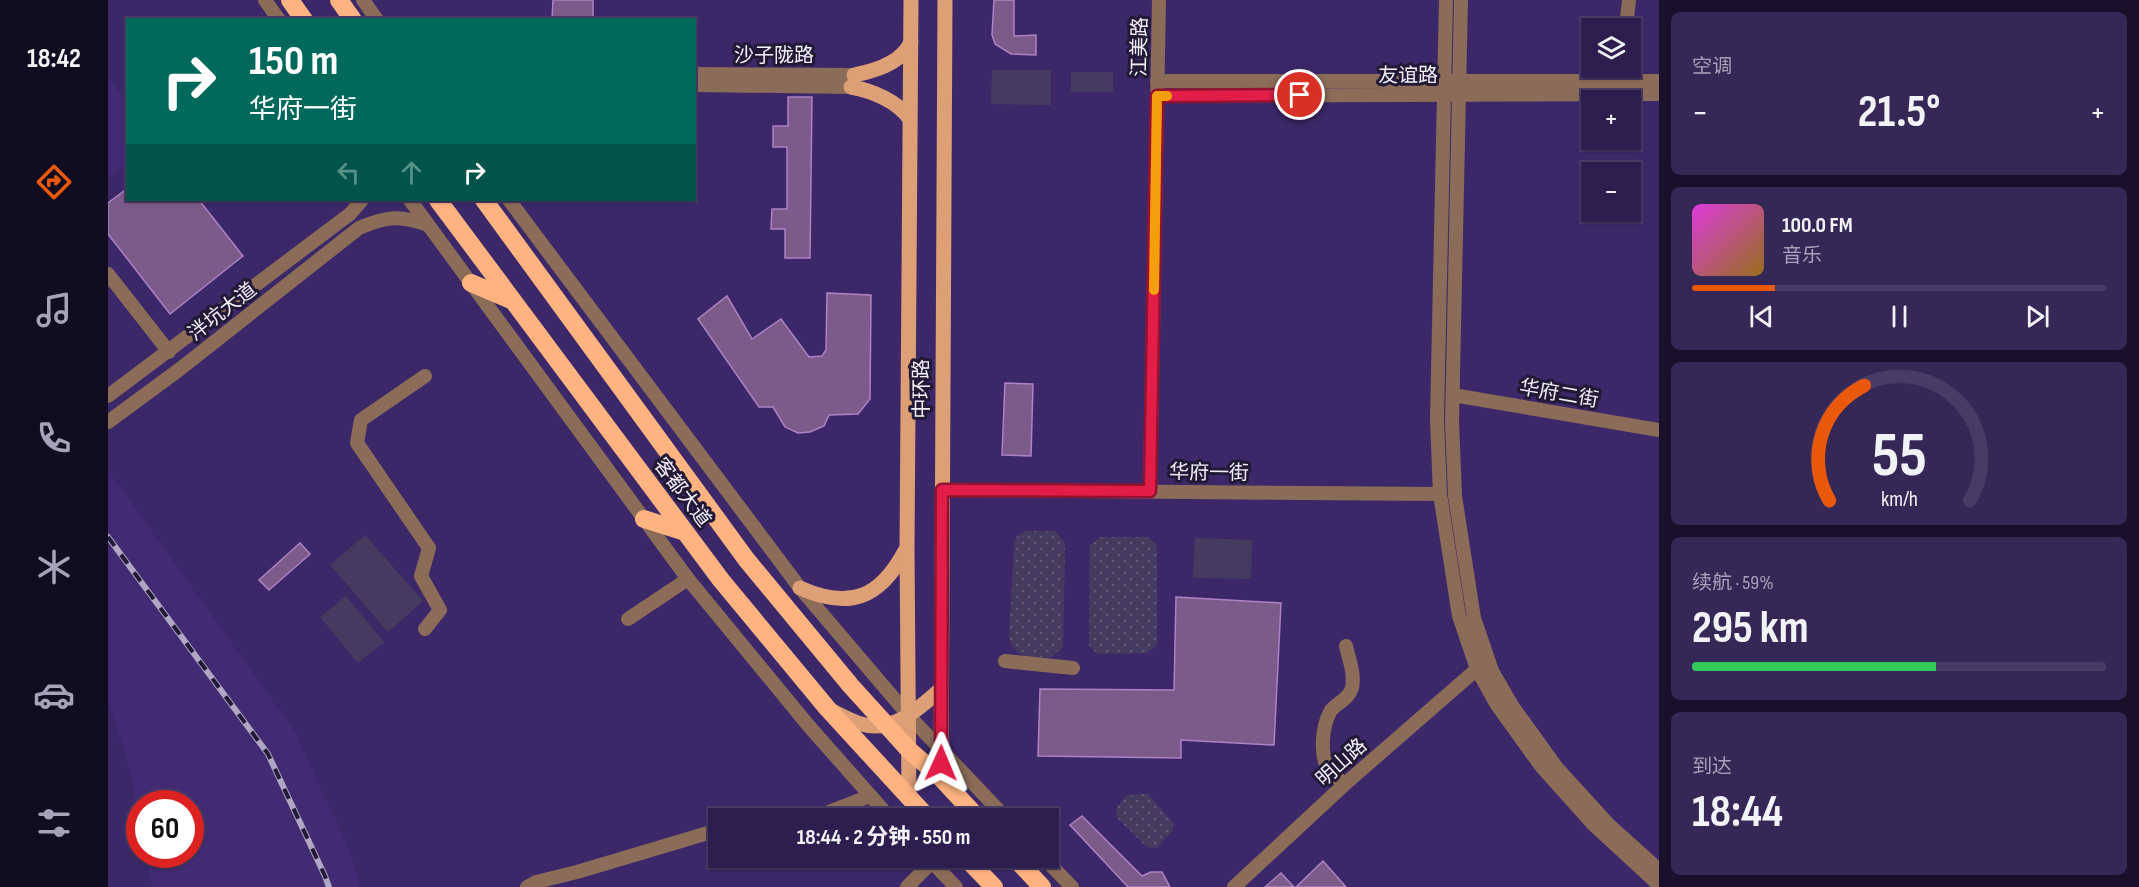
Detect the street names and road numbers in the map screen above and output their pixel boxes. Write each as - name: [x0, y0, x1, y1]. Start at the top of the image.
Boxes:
- street label: 江美路: [1127, 17, 1153, 77]
- street label: 沙子陇路: [734, 44, 814, 68]
- street label: 友谊路: [1378, 64, 1438, 88]
- street label: 泮坑大道: [184, 278, 262, 346]
- street label: 中环路: [910, 359, 934, 419]
- street label: 华府二街: [1517, 375, 1600, 413]
- street label: 客都大道: [649, 453, 716, 532]
- street label: 华府一街: [1169, 460, 1249, 486]
- street label: 明山路: [1311, 734, 1372, 792]

